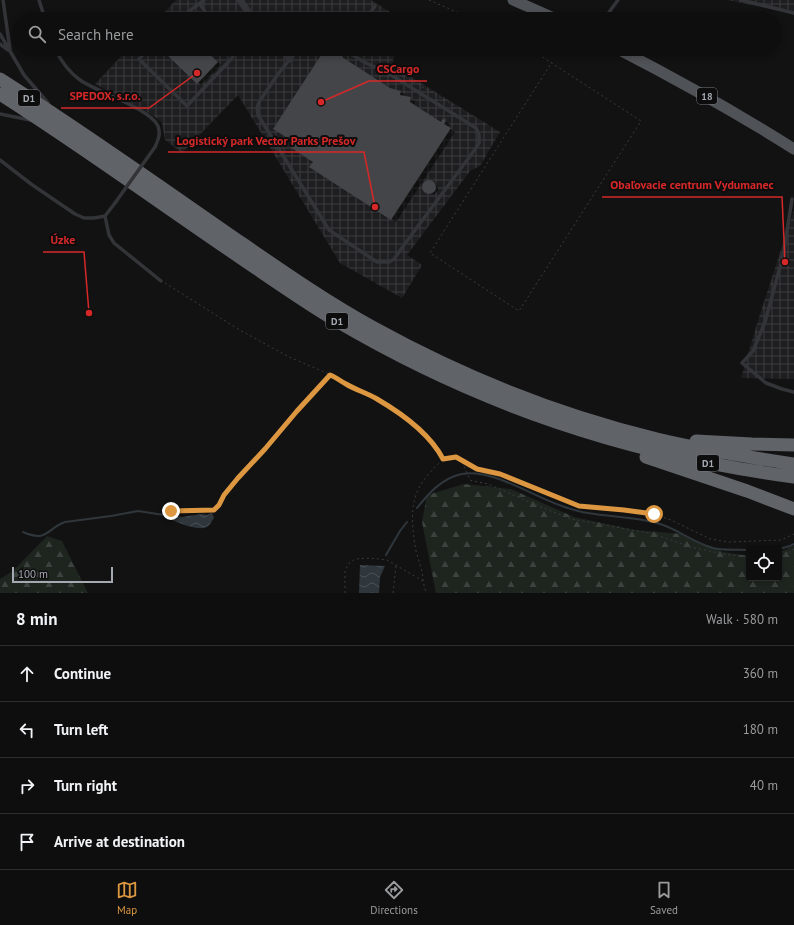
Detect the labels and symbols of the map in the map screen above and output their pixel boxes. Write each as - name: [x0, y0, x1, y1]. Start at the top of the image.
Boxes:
- callout: CSCargo: [369, 57, 427, 81]
- text: CSCargo: [377, 61, 420, 76]
- callout: SPEDOX, s.r.o.: [61, 84, 149, 108]
- text: SPEDOX, s.r.o.: [69, 88, 141, 103]
- road number: 18: [697, 88, 717, 104]
- road number: D1: [18, 90, 40, 106]
- callout: Logistický park Vector Parks Prešov: [168, 128, 364, 152]
- text: Logistický park Vector Parks Prešov: [177, 133, 356, 148]
- callout: Obaľovacie centrum Vydumanec: [602, 173, 782, 197]
- text: Obaľovacie centrum Vydumanec: [610, 177, 774, 192]
- callout: Úzke: [43, 228, 84, 252]
- text: Úzke: [51, 232, 75, 247]
- road number: D1: [326, 313, 348, 329]
- road number: D1: [697, 455, 719, 471]
- route end: [162, 502, 180, 520]
- route start: [645, 505, 663, 523]
- scale bar: [12, 565, 113, 584]

